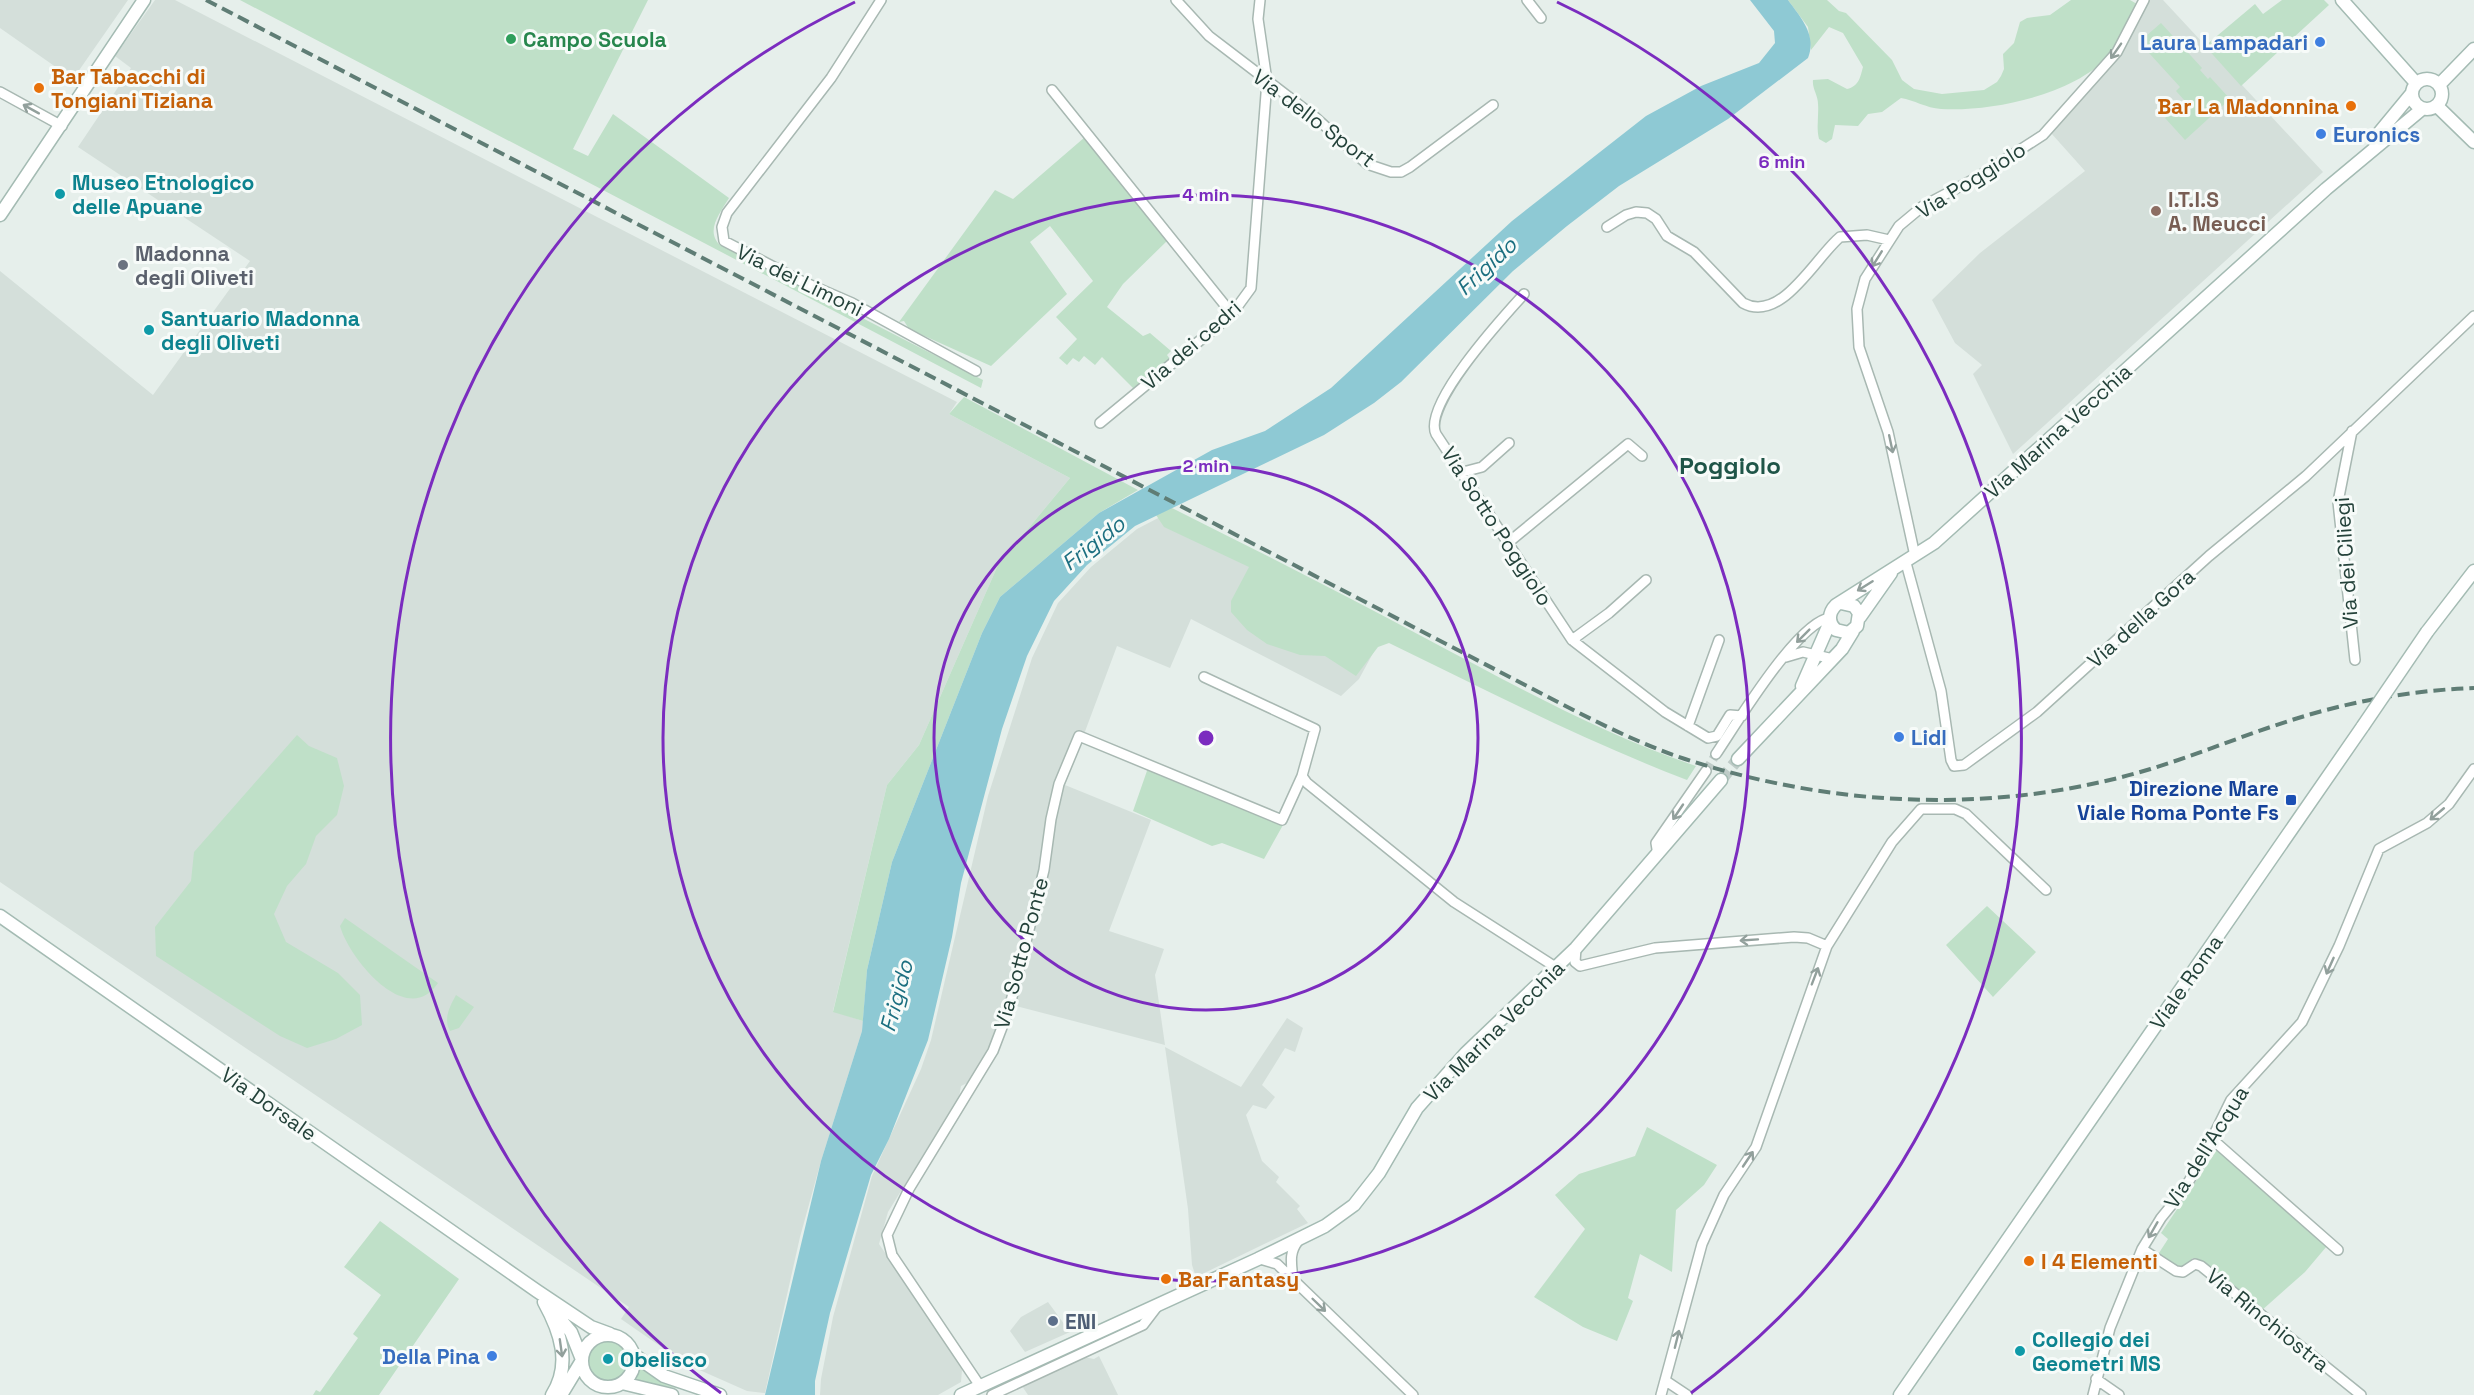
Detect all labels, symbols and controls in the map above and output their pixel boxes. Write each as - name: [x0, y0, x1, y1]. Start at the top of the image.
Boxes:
- place label: Campo Scuola: [523, 26, 667, 53]
- place label: Laura Lampadari: [2140, 29, 2308, 56]
- marker: Campo Scuola: [504, 32, 518, 46]
- marker: Laura Lampadari: [2313, 35, 2327, 49]
- one-way arrow: [2110, 43, 2122, 59]
- place label: Bar Tabacchi di Tongiani Tiziana: [51, 63, 213, 114]
- street label: Via dello Sport: [1247, 63, 1381, 173]
- marker: Bar Tabacchi di Tongiani Tiziana: [32, 81, 46, 95]
- place label: Bar La Madonnina: [2157, 93, 2339, 120]
- marker: Bar La Madonnina: [2344, 99, 2358, 113]
- one-way arrow: [23, 103, 40, 115]
- place label: Euronics: [2333, 121, 2420, 148]
- marker: Euronics: [2314, 127, 2328, 141]
- street label: Via Poggiolo: [1911, 136, 2031, 224]
- text: 6 min: [1759, 150, 1805, 173]
- place label: Museo Etnologico delle Apuane: [72, 169, 254, 220]
- text: 4 min: [1182, 183, 1230, 206]
- place label: I.T.I.S A. Meucci: [2168, 186, 2266, 237]
- marker: Museo Etnologico delle Apuane: [53, 187, 67, 201]
- marker: I.T.I.S A. Meucci: [2149, 204, 2163, 218]
- water label: Frigido: [1450, 230, 1523, 301]
- street label: Via dei Limoni: [732, 238, 868, 322]
- place label: Madonna degli Oliveti: [135, 240, 254, 291]
- one-way arrow: [1871, 250, 1883, 267]
- marker: Madonna degli Oliveti: [116, 258, 130, 272]
- street label: Via dei cedri: [1135, 294, 1247, 396]
- place label: Santuario Madonna degli Oliveti: [161, 305, 360, 356]
- marker: Santuario Madonna degli Oliveti: [142, 323, 156, 337]
- street label: Via Marina Vecchia: [1979, 358, 2137, 504]
- one-way arrow: [1886, 433, 1897, 453]
- street label: Via Sotto Poggiolo: [1435, 441, 1559, 611]
- district label: Poggiolo: [1679, 450, 1781, 481]
- text: 2 min: [1183, 454, 1229, 477]
- street label: Via dei Ciliegi: [2328, 496, 2364, 630]
- water label: Frigido: [1056, 509, 1131, 576]
- street label: Via della Gora: [2082, 563, 2200, 673]
- one-way arrow: [1857, 581, 1874, 593]
- one-way arrow: [1796, 628, 1811, 643]
- place label: Lidl: [1911, 724, 1947, 751]
- centre of rings: [1196, 728, 1216, 748]
- marker: Lidl: [1892, 730, 1906, 744]
- place label: Direzione Mare Viale Roma Ponte Fs: [2077, 775, 2279, 826]
- marker: Direzione Mare Viale Roma Ponte Fs: [2284, 793, 2298, 807]
- one-way arrow: [1672, 803, 1684, 820]
- one-way arrow: [2430, 807, 2445, 821]
- street label: Via Sotto Ponte: [988, 874, 1054, 1032]
- street label: Viale Roma: [2144, 929, 2228, 1035]
- one-way arrow: [1740, 935, 1760, 946]
- street label: Via Marina Vecchia: [1418, 955, 1570, 1107]
- water label: Frigido: [873, 956, 919, 1035]
- one-way arrow: [2323, 956, 2335, 974]
- one-way arrow: [1810, 967, 1821, 986]
- street label: Via Dorsale: [216, 1061, 322, 1147]
- street label: Via dell'Acqua: [2158, 1081, 2254, 1213]
- one-way arrow: [1742, 1151, 1754, 1168]
- one-way arrow: [2147, 1221, 2159, 1238]
- place label: I 4 Elementi: [2041, 1248, 2158, 1275]
- marker: I 4 Elementi: [2022, 1254, 2036, 1268]
- street label: Via Rinchiostra: [2201, 1262, 2335, 1378]
- place label: Bar Fantasy: [1178, 1266, 1299, 1293]
- marker: Bar Fantasy: [1159, 1272, 1173, 1286]
- one-way arrow: [1311, 1298, 1326, 1312]
- place label: ENI: [1065, 1308, 1096, 1335]
- marker: ENI: [1046, 1314, 1060, 1328]
- place label: Collegio dei Geometri MS: [2032, 1326, 2161, 1377]
- one-way arrow: [1671, 1329, 1683, 1348]
- one-way arrow: [556, 1337, 567, 1357]
- place label: Della Pina: [382, 1343, 480, 1370]
- marker: Collegio dei Geometri MS: [2013, 1344, 2027, 1358]
- place label: Obelisco: [620, 1346, 707, 1373]
- marker: Della Pina: [485, 1349, 499, 1363]
- marker: Obelisco: [601, 1352, 615, 1366]

